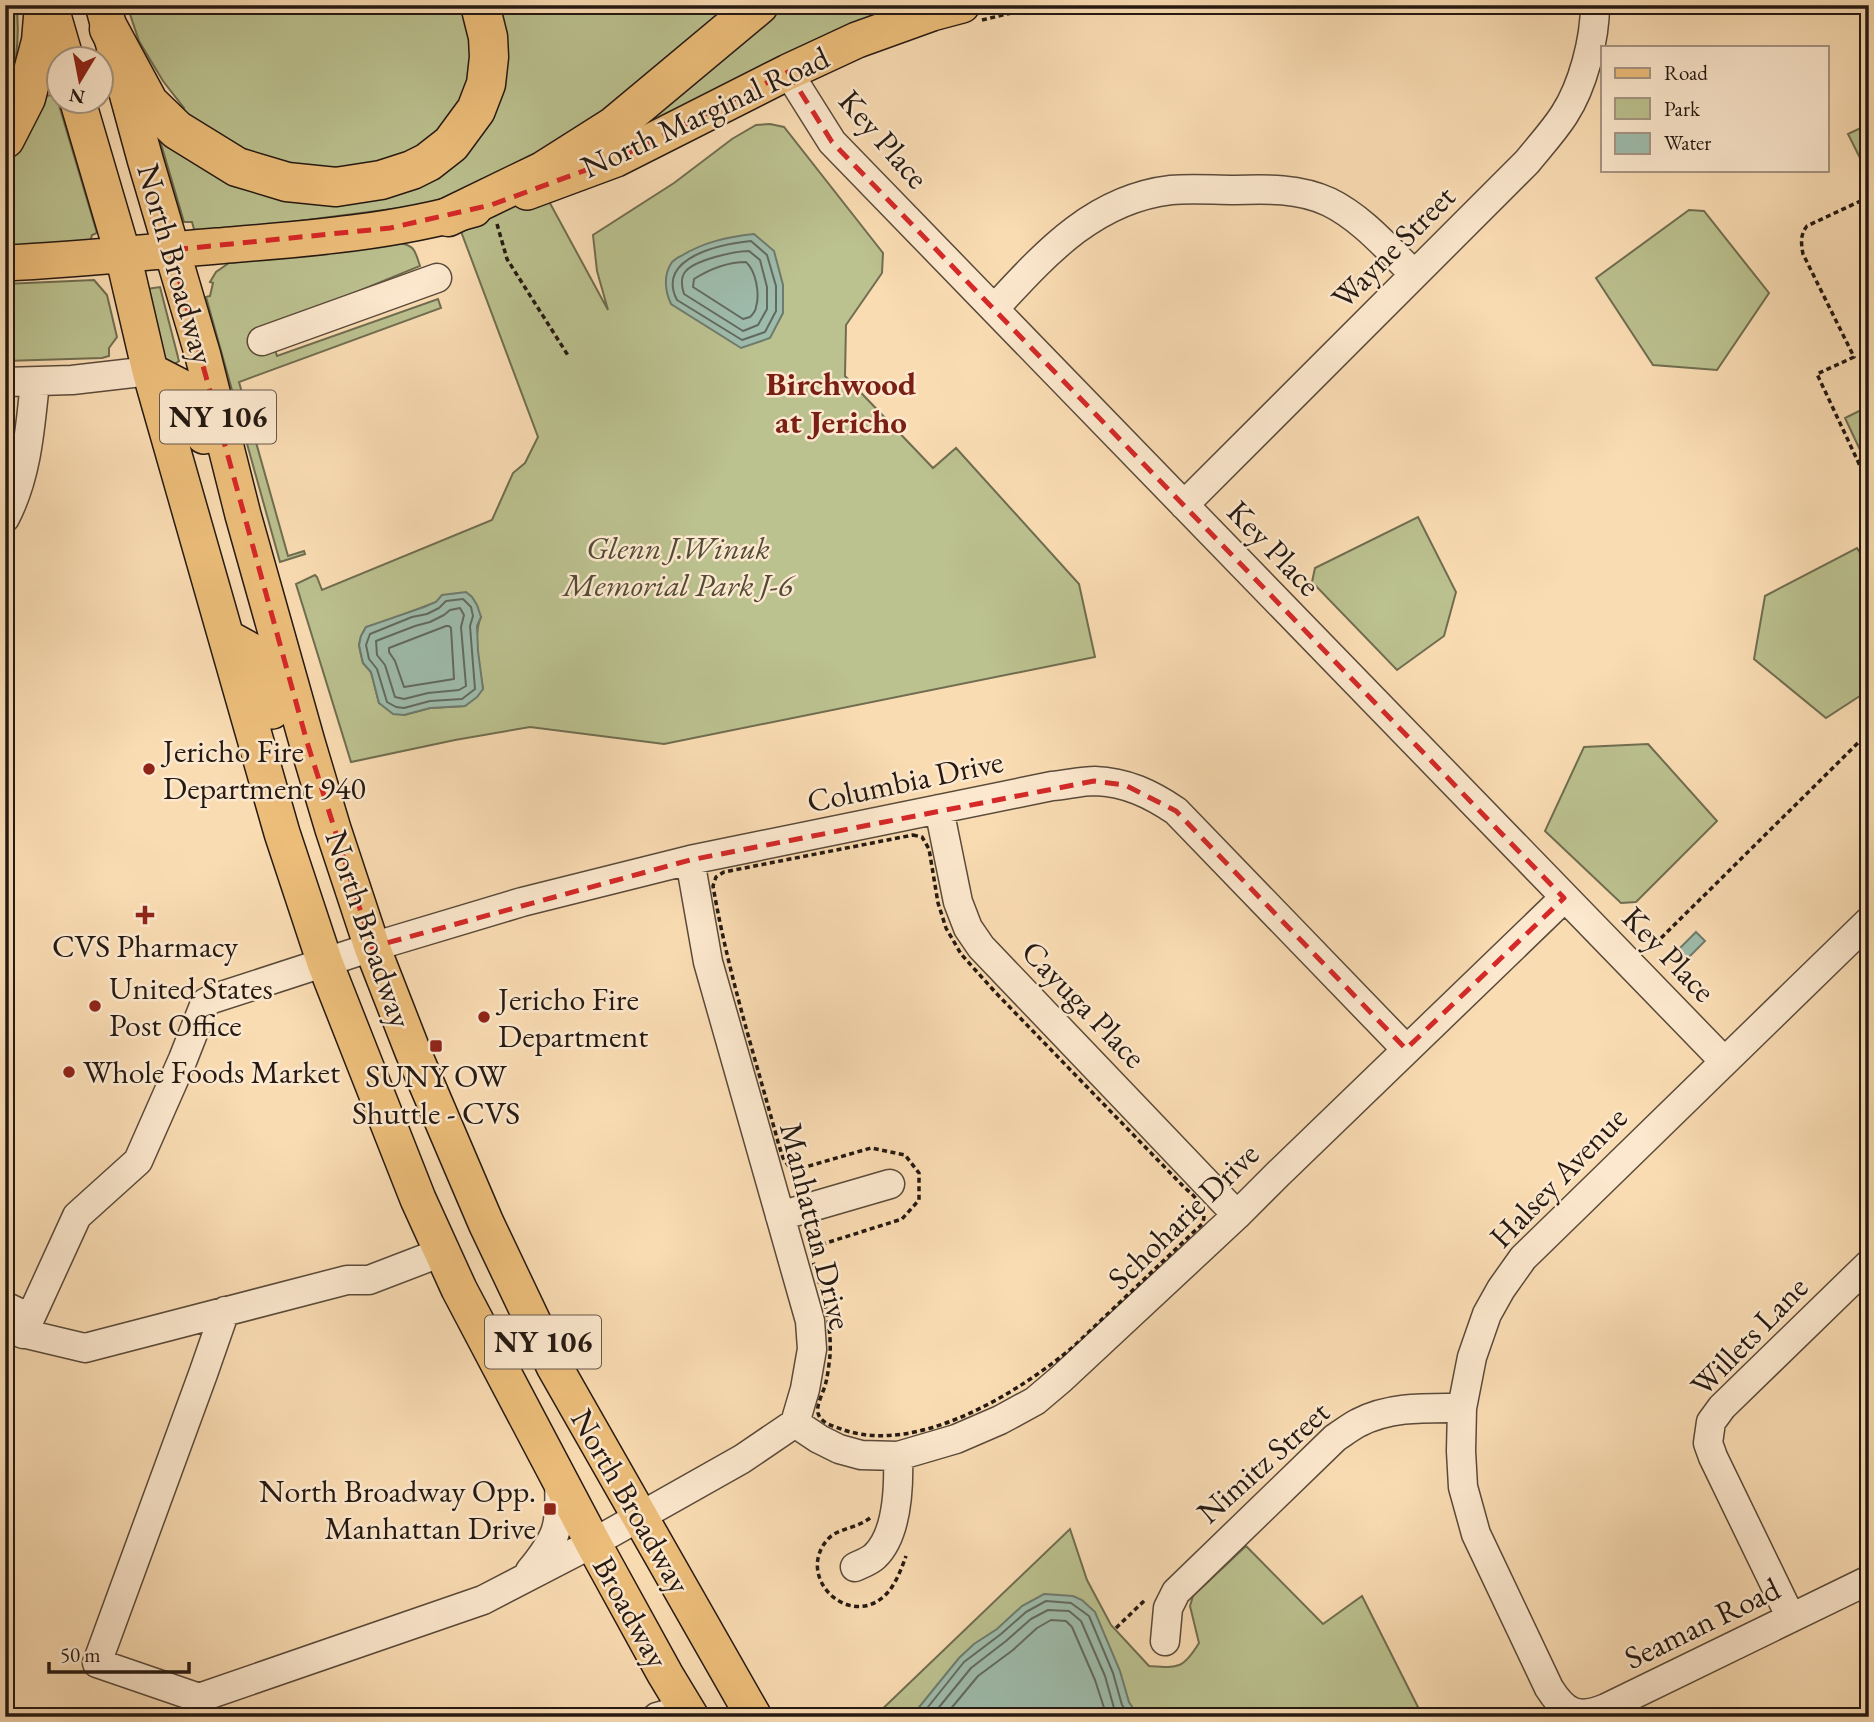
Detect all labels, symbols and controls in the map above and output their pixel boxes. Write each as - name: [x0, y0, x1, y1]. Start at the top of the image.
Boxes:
- street label: North Marginal Road: [574, 36, 836, 188]
- north arrow: [46, 46, 116, 116]
- legend: [1601, 46, 1828, 172]
- text: Road: [1664, 59, 1708, 86]
- street label: Key Place: [830, 81, 938, 197]
- text: N: [67, 82, 87, 110]
- text: Park: [1664, 95, 1701, 122]
- text: Water: [1664, 129, 1711, 156]
- street label: North Broadway: [127, 159, 225, 370]
- street label: Wayne Street: [1322, 176, 1464, 318]
- district label: Birchwood at Jericho: [766, 362, 916, 443]
- road number: NY 106: [160, 390, 276, 444]
- street label: Key Place: [1218, 491, 1330, 605]
- park label: Glenn J.Winuk Memorial Park J-6: [561, 527, 797, 606]
- place label: Jericho Fire Department 940: [160, 730, 366, 809]
- street label: Columbia Drive: [803, 740, 1007, 822]
- marker: Jericho Fire Department 940: [141, 761, 157, 777]
- street label: North Broadway: [316, 825, 423, 1034]
- street label: Key Place: [1613, 897, 1725, 1011]
- marker: CVS Pharmacy: [137, 907, 153, 923]
- place label: CVS Pharmacy: [52, 925, 239, 967]
- street label: Cayuga Place: [1013, 931, 1155, 1077]
- place label: United States Post Office: [109, 967, 273, 1046]
- place label: Jericho Fire Department: [495, 978, 648, 1057]
- marker: United States Post Office: [87, 998, 103, 1014]
- marker: Jericho Fire Department: [476, 1009, 492, 1025]
- marker: SUNY OW Shuttle - CVS: [428, 1038, 444, 1054]
- place label: Whole Foods Market: [83, 1051, 340, 1093]
- place label: SUNY OW Shuttle - CVS: [352, 1055, 520, 1134]
- marker: Whole Foods Market: [61, 1064, 77, 1080]
- street label: Halsey Avenue: [1480, 1097, 1636, 1257]
- street label: Manhattan Drive: [770, 1118, 862, 1334]
- street label: Schoharie Drive: [1098, 1133, 1268, 1299]
- street label: Willets Lane: [1681, 1267, 1817, 1405]
- road number: NY 106: [485, 1316, 601, 1368]
- street label: Nimitz Street: [1188, 1391, 1338, 1533]
- street label: North Broadway: [561, 1401, 701, 1602]
- place label: North Broadway Opp. Manhattan Drive: [259, 1470, 536, 1549]
- marker: North Broadway Opp. Manhattan Drive: [542, 1501, 558, 1517]
- street label: Broadway: [583, 1549, 679, 1676]
- street label: Seaman Road: [1617, 1567, 1787, 1679]
- scale bar: [49, 1631, 189, 1675]
- text: 50 m: [60, 1641, 101, 1668]

